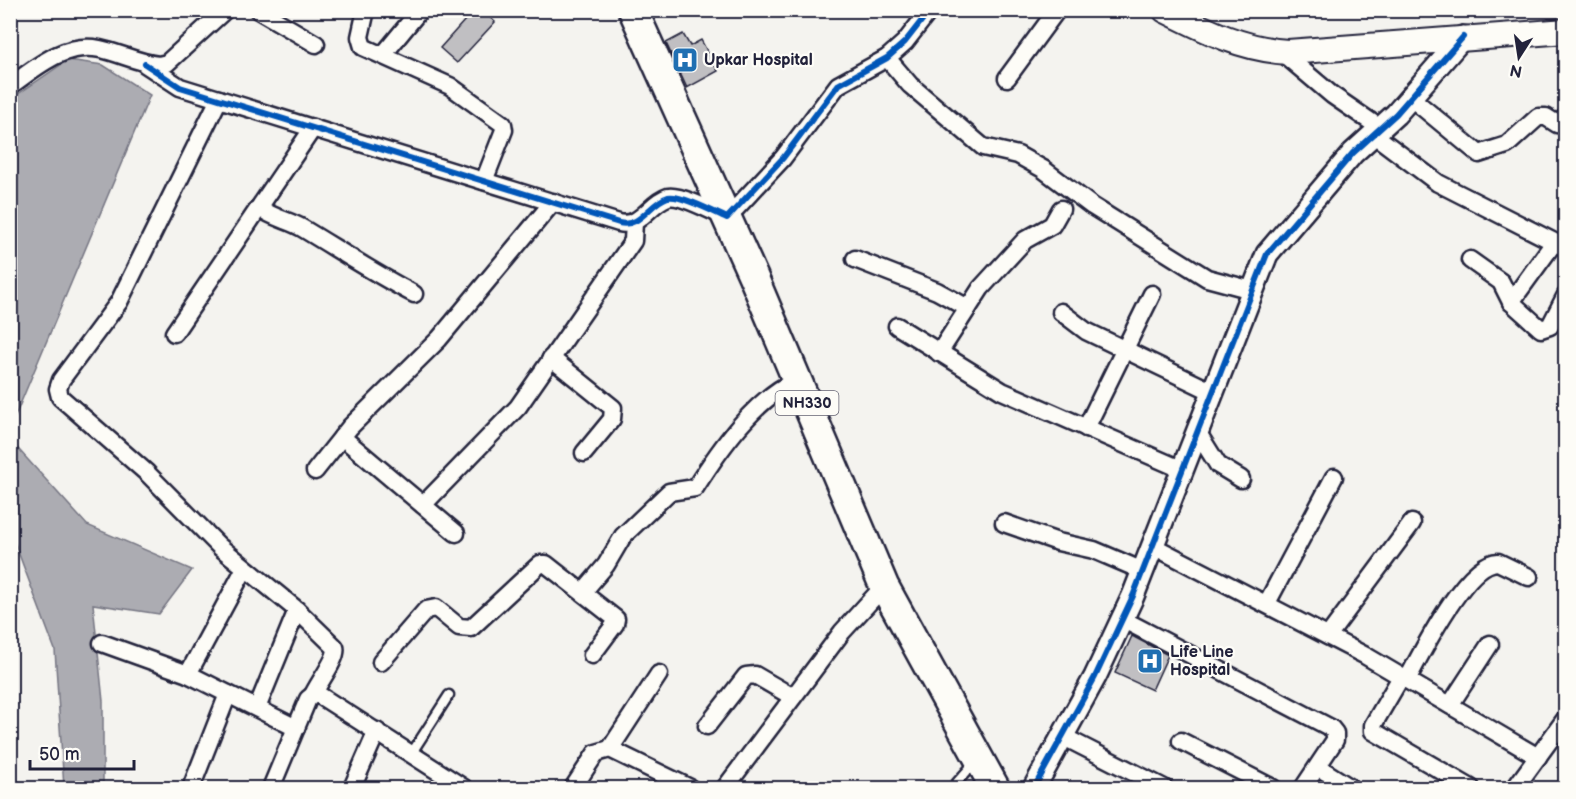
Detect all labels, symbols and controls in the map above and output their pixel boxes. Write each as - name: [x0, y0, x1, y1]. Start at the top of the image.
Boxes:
- north arrow: [1489, 27, 1549, 87]
- hospital icon: Upkar Hospital: [670, 45, 700, 75]
- place label: Upkar Hospital: [704, 51, 813, 70]
- text: N: [1508, 60, 1524, 81]
- road number: NH330: [776, 391, 838, 415]
- place label: Life Line Hospital: [1170, 643, 1233, 680]
- hospital icon: Life Line Hospital: [1135, 646, 1165, 676]
- scale bar: [30, 733, 134, 771]
- text: 50 m: [39, 744, 80, 765]

